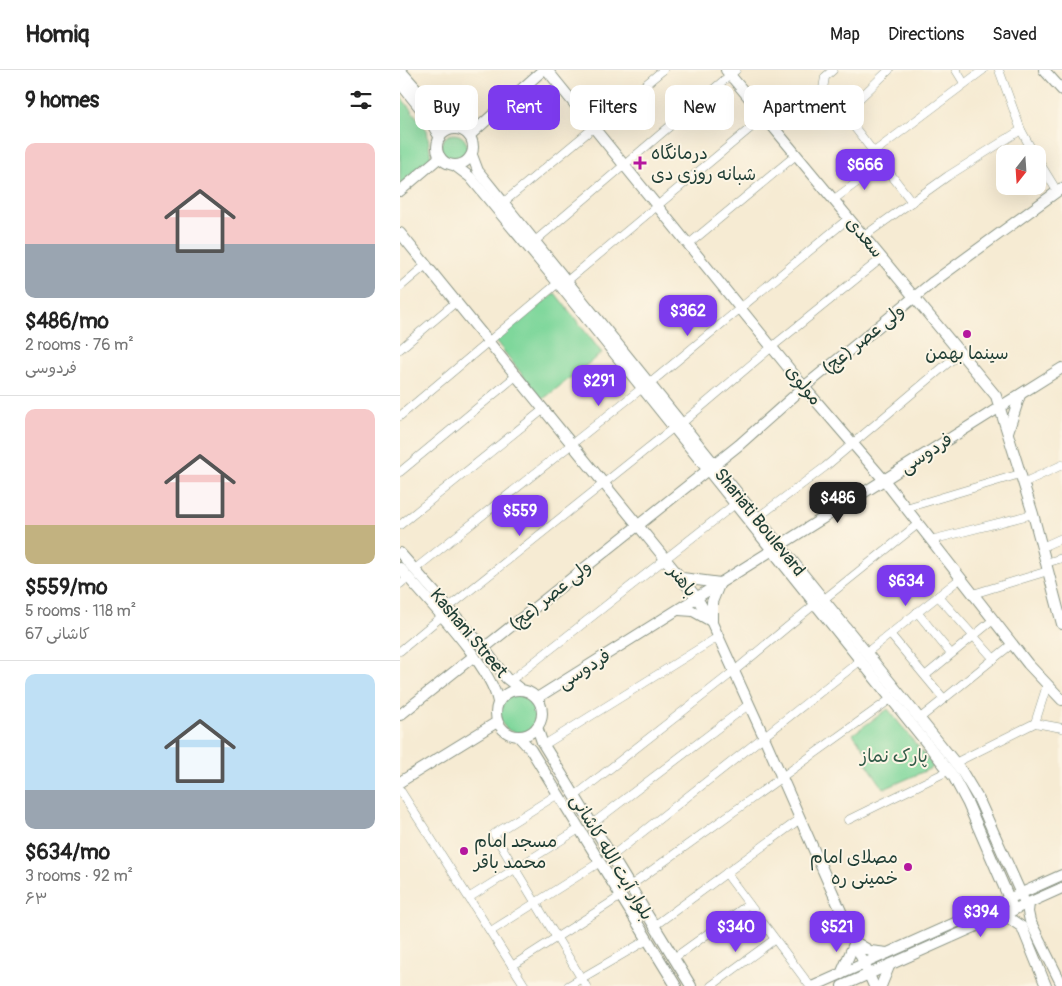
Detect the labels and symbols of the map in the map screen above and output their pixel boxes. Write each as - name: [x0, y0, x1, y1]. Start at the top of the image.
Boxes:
- place label: درمانگاه شبانه روزی دی: [651, 142, 756, 186]
- north arrow: [996, 145, 1046, 195]
- pin: $666: [835, 148, 895, 191]
- marker: درمانگاه شبانه روزی دی: [633, 156, 647, 170]
- street label: سعدی: [841, 212, 888, 263]
- pin: $362: [658, 294, 718, 337]
- street label: ولی عصر (عج): [817, 299, 909, 380]
- marker: سینما بهمن: [961, 328, 973, 340]
- place label: سینما بهمن: [925, 342, 1009, 365]
- street label: مولوی: [780, 360, 827, 410]
- pin: $291: [569, 364, 629, 407]
- street label: فردوسی: [896, 428, 957, 479]
- street label: Shariati Boulevard: [709, 464, 810, 581]
- pin: $486: [808, 482, 868, 524]
- pin: $559: [490, 494, 550, 537]
- street label: ولی عصر (عج): [504, 555, 596, 636]
- street label: باهنر: [662, 559, 702, 602]
- pin: $634: [876, 564, 936, 607]
- street label: Kashani Street: [425, 584, 513, 683]
- street label: فردوسی: [553, 644, 615, 695]
- park label: پارک نماز: [858, 745, 928, 768]
- street label: بلوار آیت الله کاشانی: [565, 790, 658, 925]
- place label: مسجد امام محمد باقر: [472, 830, 557, 874]
- marker: مسجد امام محمد باقر: [458, 845, 470, 857]
- place label: مصلای امام خمینی ره: [810, 846, 898, 890]
- marker: مصلای امام خمینی ره: [902, 861, 914, 873]
- pin: $394: [951, 896, 1011, 938]
- pin: $340: [706, 910, 766, 953]
- pin: $521: [807, 910, 867, 953]

